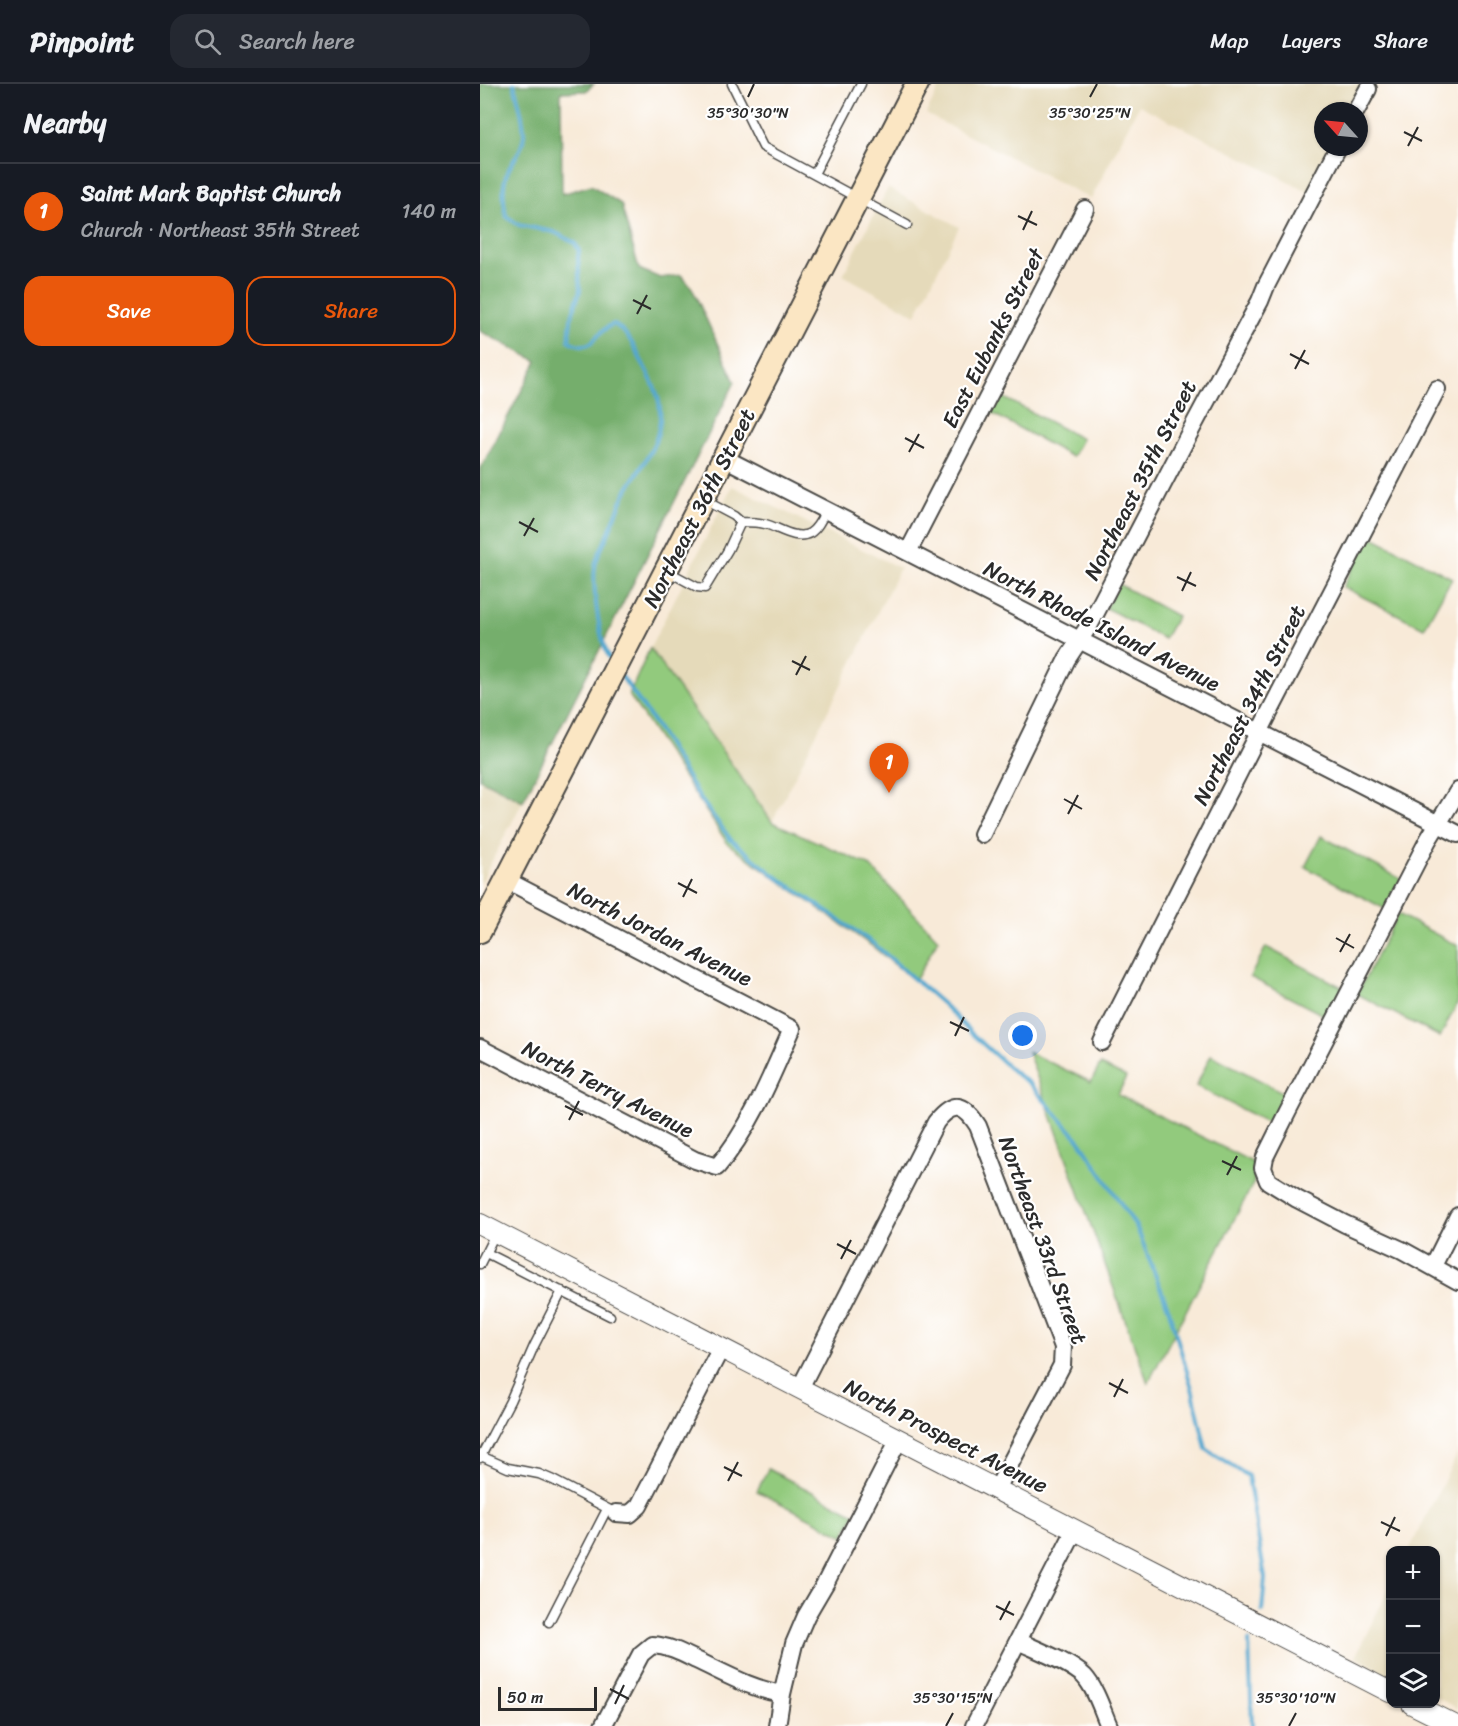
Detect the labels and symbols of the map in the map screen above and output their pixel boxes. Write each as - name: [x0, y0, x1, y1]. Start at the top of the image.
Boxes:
- text: 35°30'30"N: [707, 100, 789, 126]
- text: 35°30'25"N: [1049, 100, 1131, 126]
- north arrow: [1314, 102, 1368, 156]
- street label: East Eubanks Street: [931, 240, 1056, 435]
- street label: Northeast 35th Street: [1073, 372, 1208, 587]
- street label: Northeast 36th Street: [632, 401, 766, 615]
- street label: North Rhode Island Avenue: [977, 549, 1228, 703]
- street label: Northeast 34th Street: [1181, 597, 1317, 812]
- pin: 1: [870, 744, 908, 793]
- street label: North Jordan Avenue: [561, 870, 760, 998]
- your location: [1008, 1021, 1037, 1050]
- street label: North Terry Avenue: [515, 1029, 701, 1149]
- street label: Northeast 33rd Street: [987, 1130, 1099, 1350]
- street label: North Prospect Avenue: [837, 1368, 1055, 1504]
- scale bar: [498, 1684, 597, 1712]
- text: 35°30'15"N: [913, 1685, 993, 1711]
- text: 35°30'10"N: [1256, 1685, 1336, 1711]

